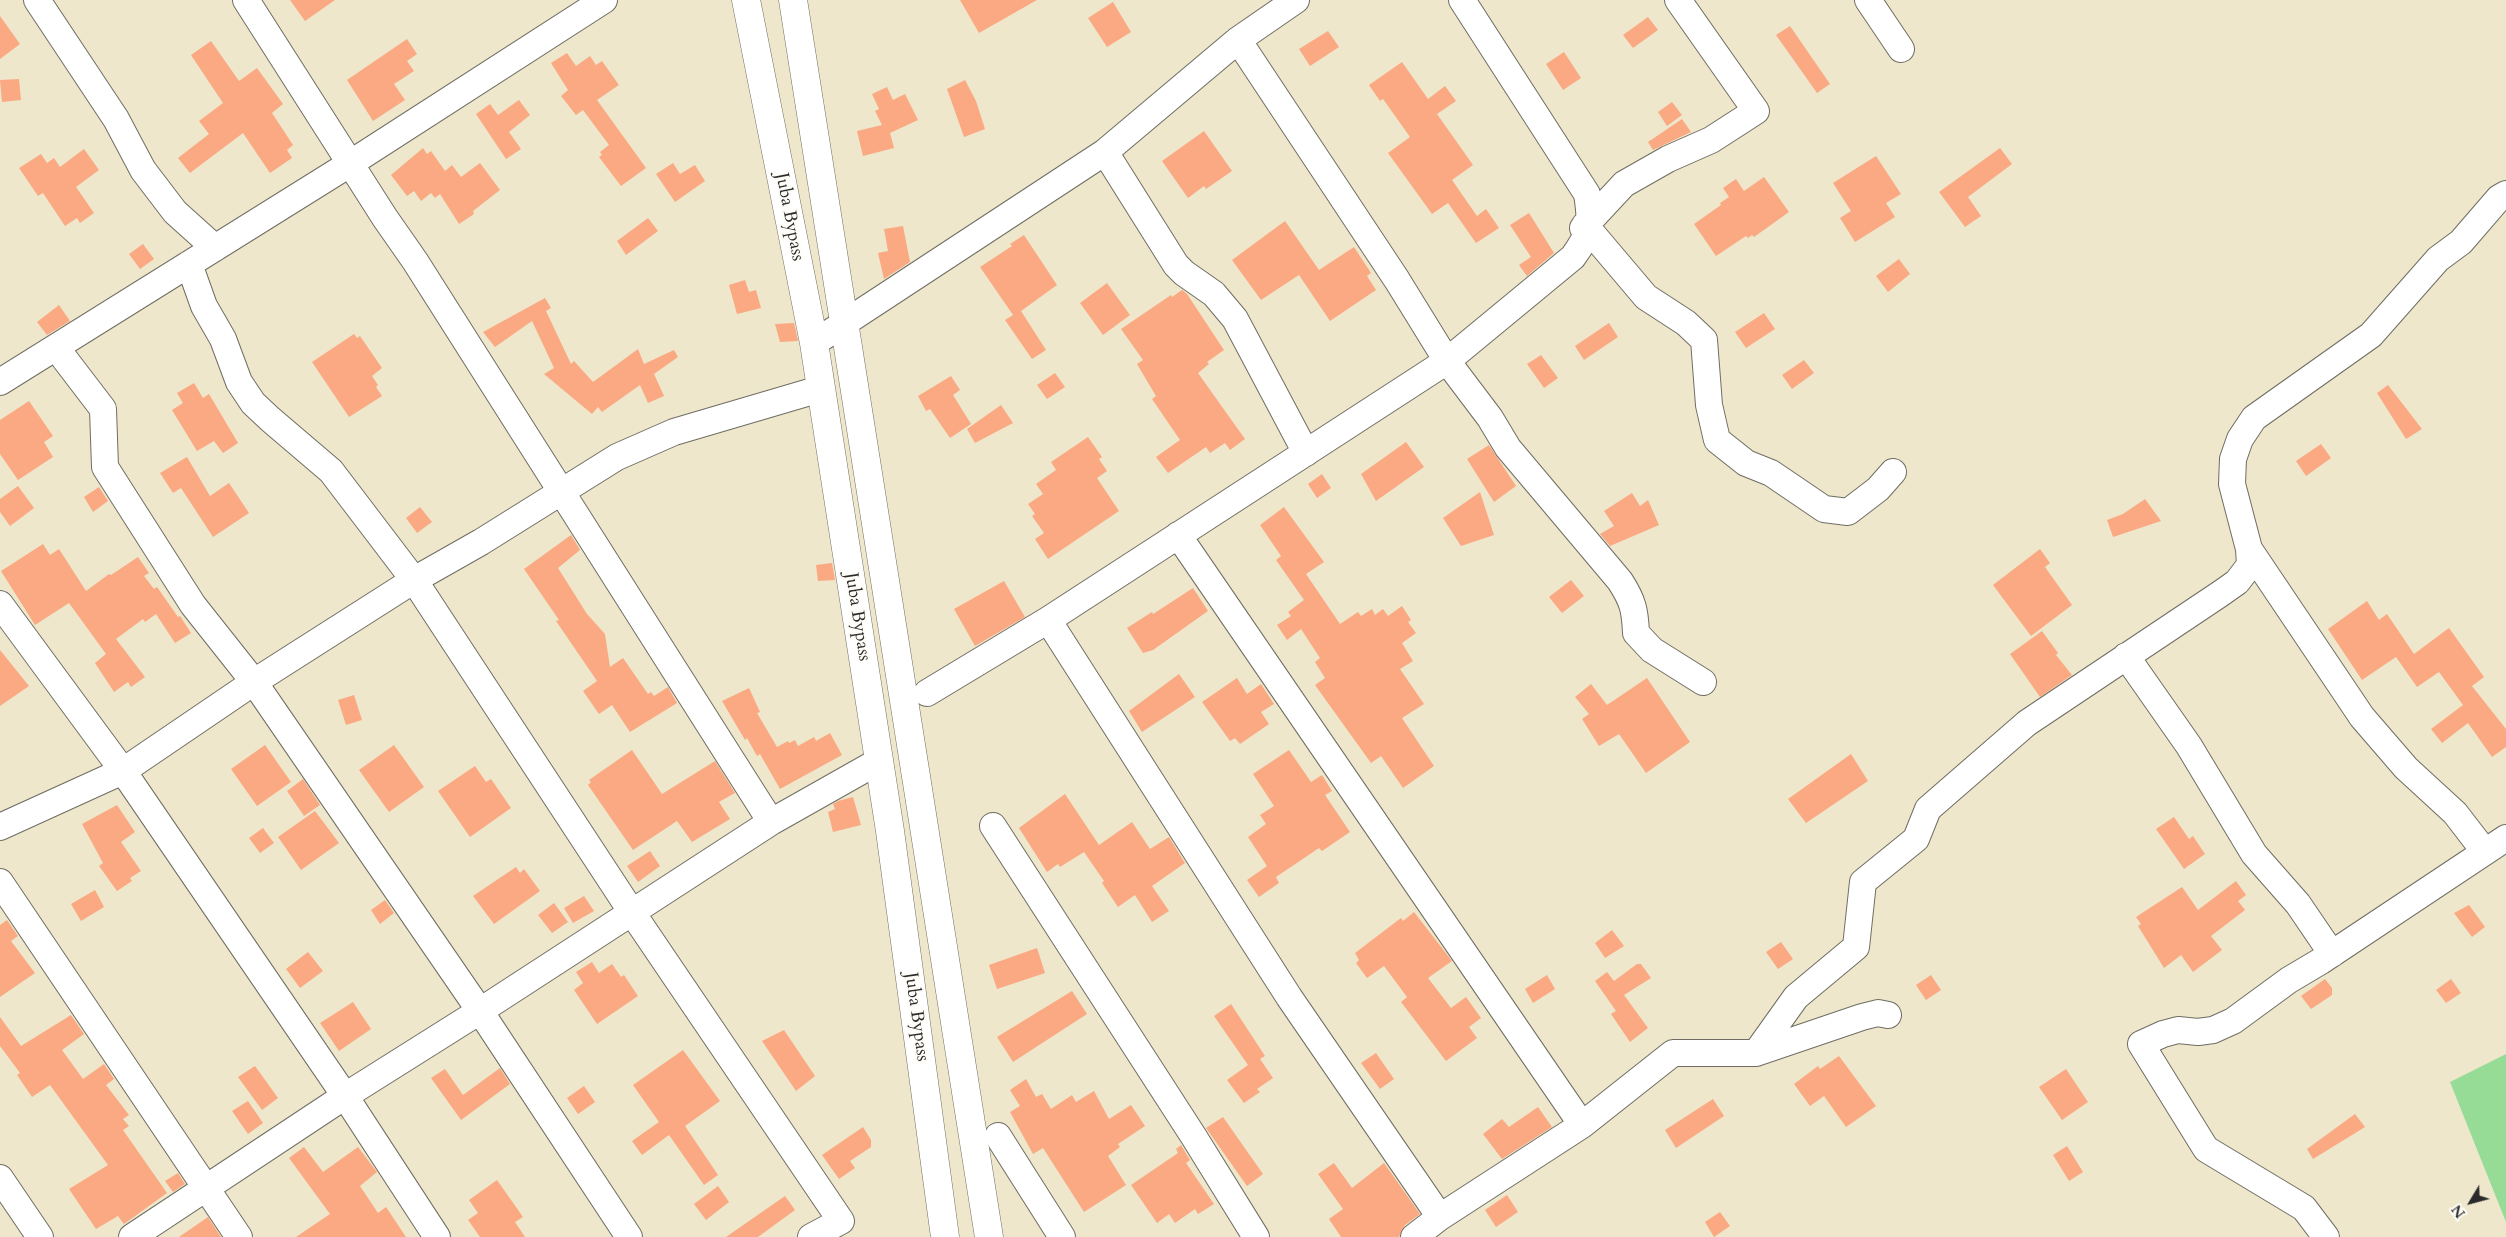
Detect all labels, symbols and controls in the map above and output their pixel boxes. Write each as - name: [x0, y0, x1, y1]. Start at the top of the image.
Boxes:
- street label: Juba Bypass: [770, 171, 808, 263]
- street label: Juba Bypass: [839, 571, 875, 663]
- street label: Juba Bypass: [899, 971, 933, 1063]
- north arrow: [2446, 1177, 2496, 1227]
- text: N: [2447, 1201, 2470, 1222]

